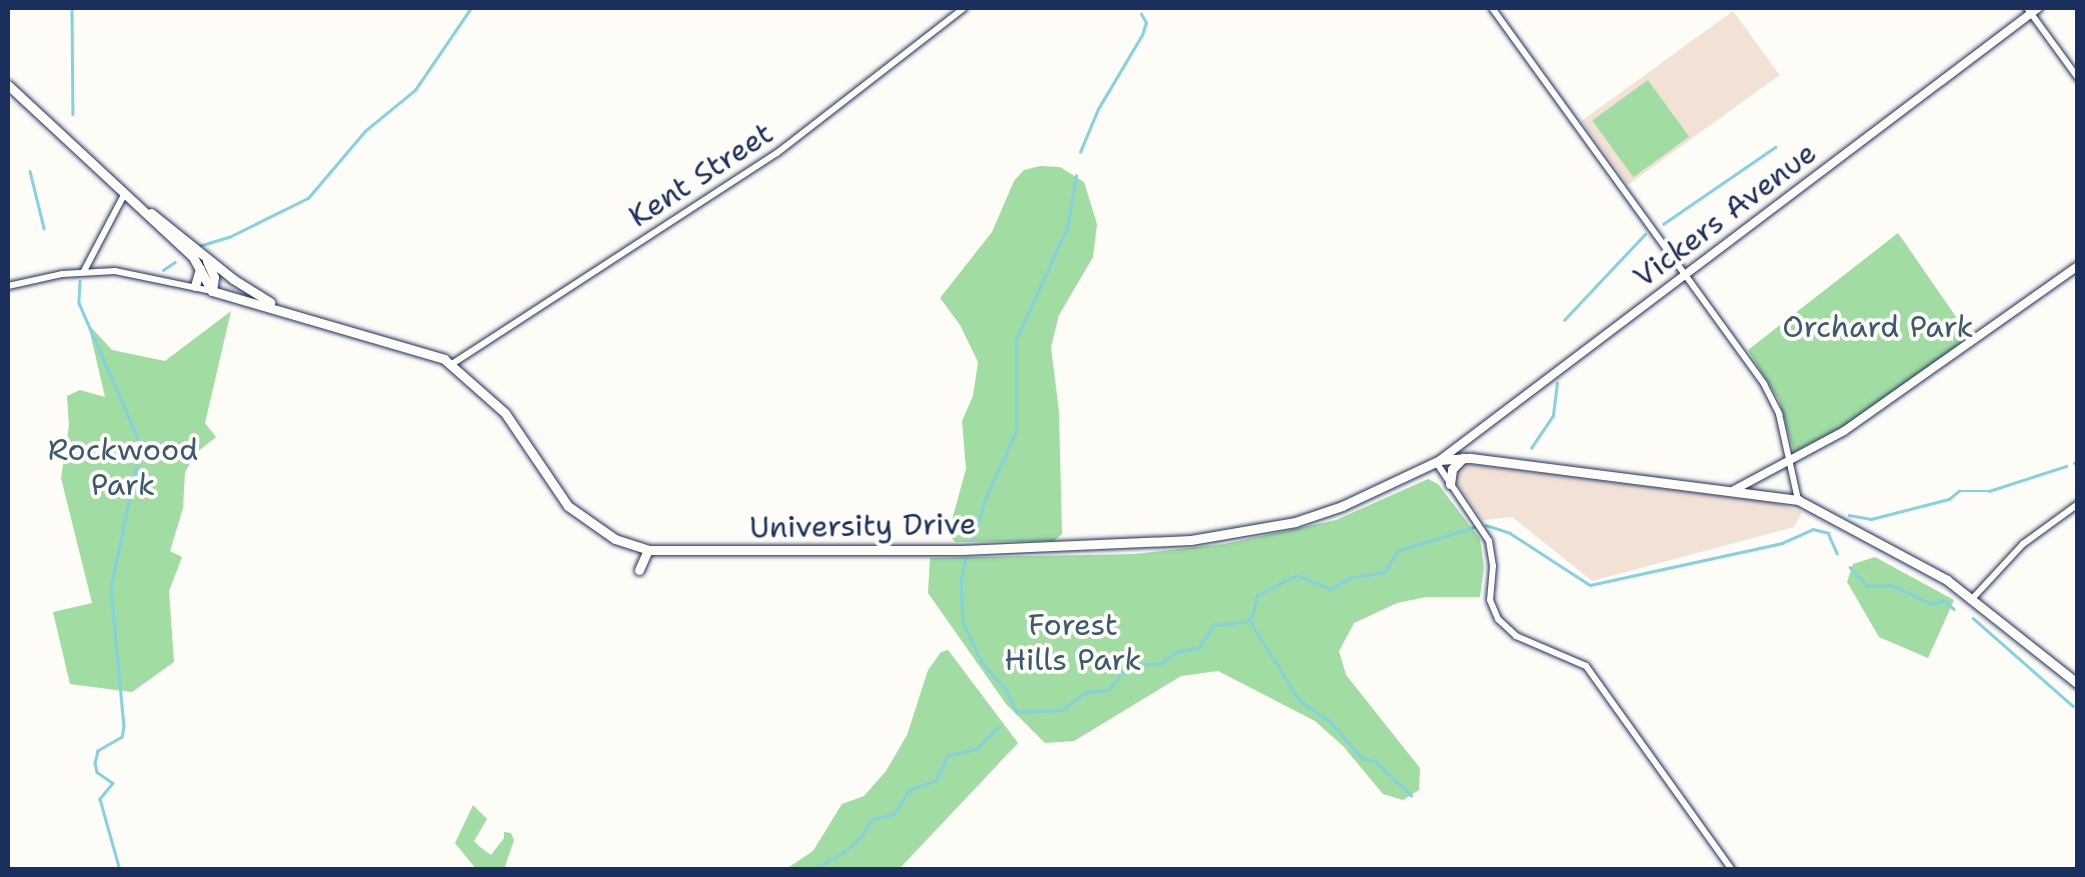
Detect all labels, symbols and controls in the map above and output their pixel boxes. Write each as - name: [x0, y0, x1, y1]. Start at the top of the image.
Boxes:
- street label: Kent Street: [622, 115, 780, 235]
- street label: Vickers Avenue: [1627, 135, 1823, 295]
- park label: Orchard Park: [1782, 309, 1974, 345]
- park label: Rockwood Park: [48, 432, 198, 502]
- street label: University Drive: [749, 506, 977, 546]
- park label: Forest Hills Park: [1004, 607, 1142, 678]

